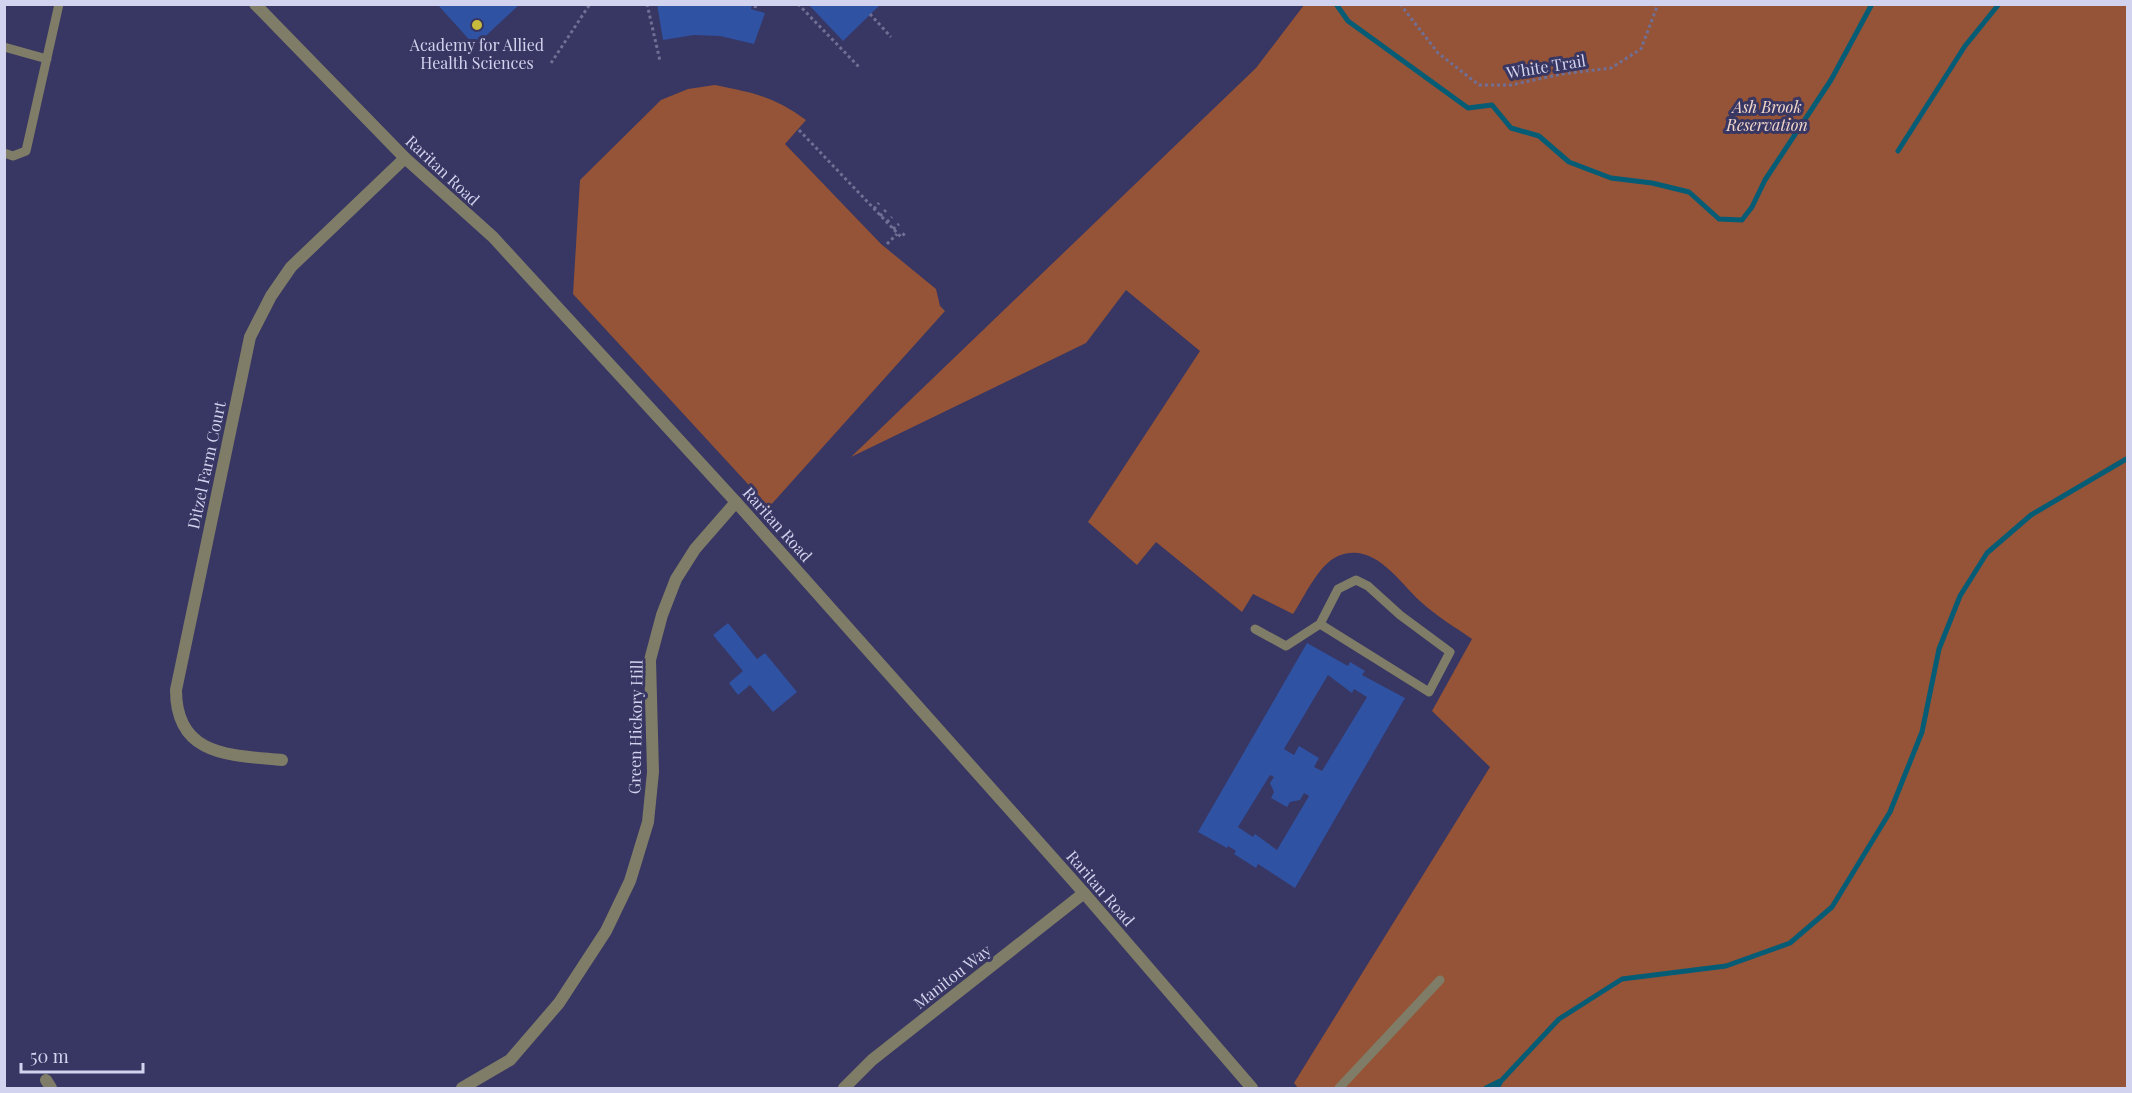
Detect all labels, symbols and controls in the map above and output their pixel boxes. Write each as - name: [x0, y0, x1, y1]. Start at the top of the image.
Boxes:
- marker: Academy for Allied Health Sciences: [470, 18, 484, 32]
- place label: Academy for Allied Health Sciences: [409, 34, 544, 73]
- street label: White Trail: [1504, 49, 1588, 83]
- park label: Ash Brook Reservation: [1725, 96, 1808, 135]
- street label: Raritan Road: [402, 130, 484, 210]
- street label: Ditzel Farm Court: [182, 399, 230, 531]
- street label: Raritan Road: [739, 482, 817, 566]
- street label: Green Hickory Hill: [623, 659, 647, 794]
- street label: Raritan Road: [1062, 846, 1140, 930]
- street label: Manitou Way: [909, 939, 995, 1013]
- scale bar: [21, 1036, 142, 1074]
- text: 50 m: [30, 1044, 69, 1068]

